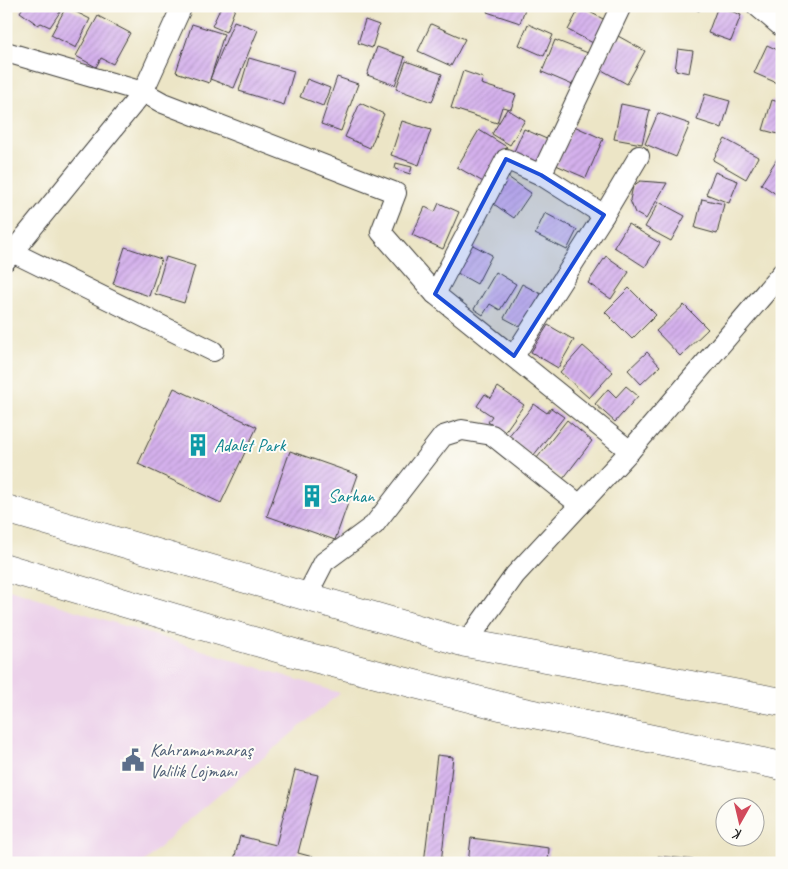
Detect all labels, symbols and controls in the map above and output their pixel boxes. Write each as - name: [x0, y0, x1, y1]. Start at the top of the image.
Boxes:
- building icon: Adalet Park: [185, 432, 211, 458]
- place label: Adalet Park: [214, 434, 287, 456]
- building icon: Sarhan: [299, 483, 325, 509]
- place label: Sarhan: [328, 485, 375, 507]
- place label: Kahramanmaraş Valilik Lojmanı: [150, 739, 254, 782]
- public building icon: Kahramanmaraş Valilik Lojmanı: [120, 747, 146, 773]
- north arrow: [716, 796, 766, 846]
- text: K: [731, 825, 743, 843]

